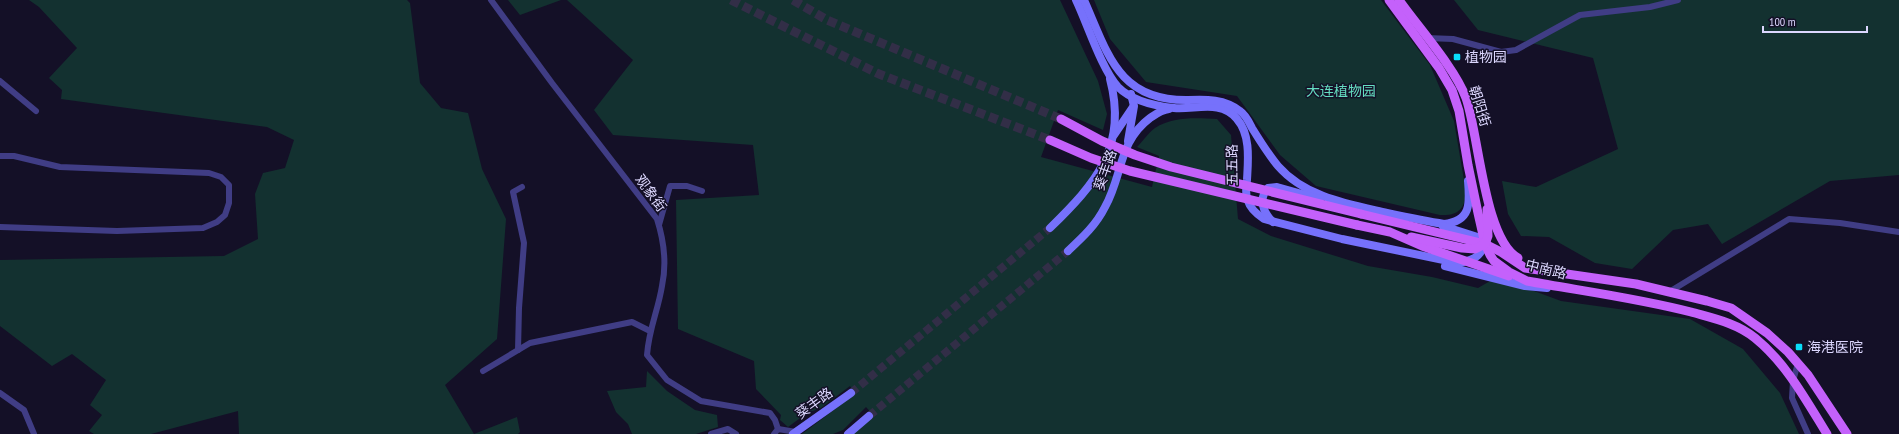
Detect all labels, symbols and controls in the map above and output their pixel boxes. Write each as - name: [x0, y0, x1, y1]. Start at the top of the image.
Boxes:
- scale bar: [1763, 8, 1867, 34]
- text: 100 m: [1769, 14, 1796, 29]
- place label: 植物园: [1465, 48, 1507, 66]
- marker: 植物园: [1452, 52, 1462, 62]
- park label: 大连植物园: [1306, 82, 1376, 100]
- street label: 朝阳街: [1465, 83, 1495, 129]
- street label: 五五路: [1223, 144, 1241, 186]
- street label: 葵丰路: [1090, 147, 1120, 193]
- street label: 观象街: [631, 171, 671, 215]
- street label: 中南路: [1523, 255, 1569, 283]
- place label: 海港医院: [1807, 338, 1863, 356]
- marker: 海港医院: [1794, 342, 1804, 352]
- street label: 葵丰路: [792, 383, 836, 423]

